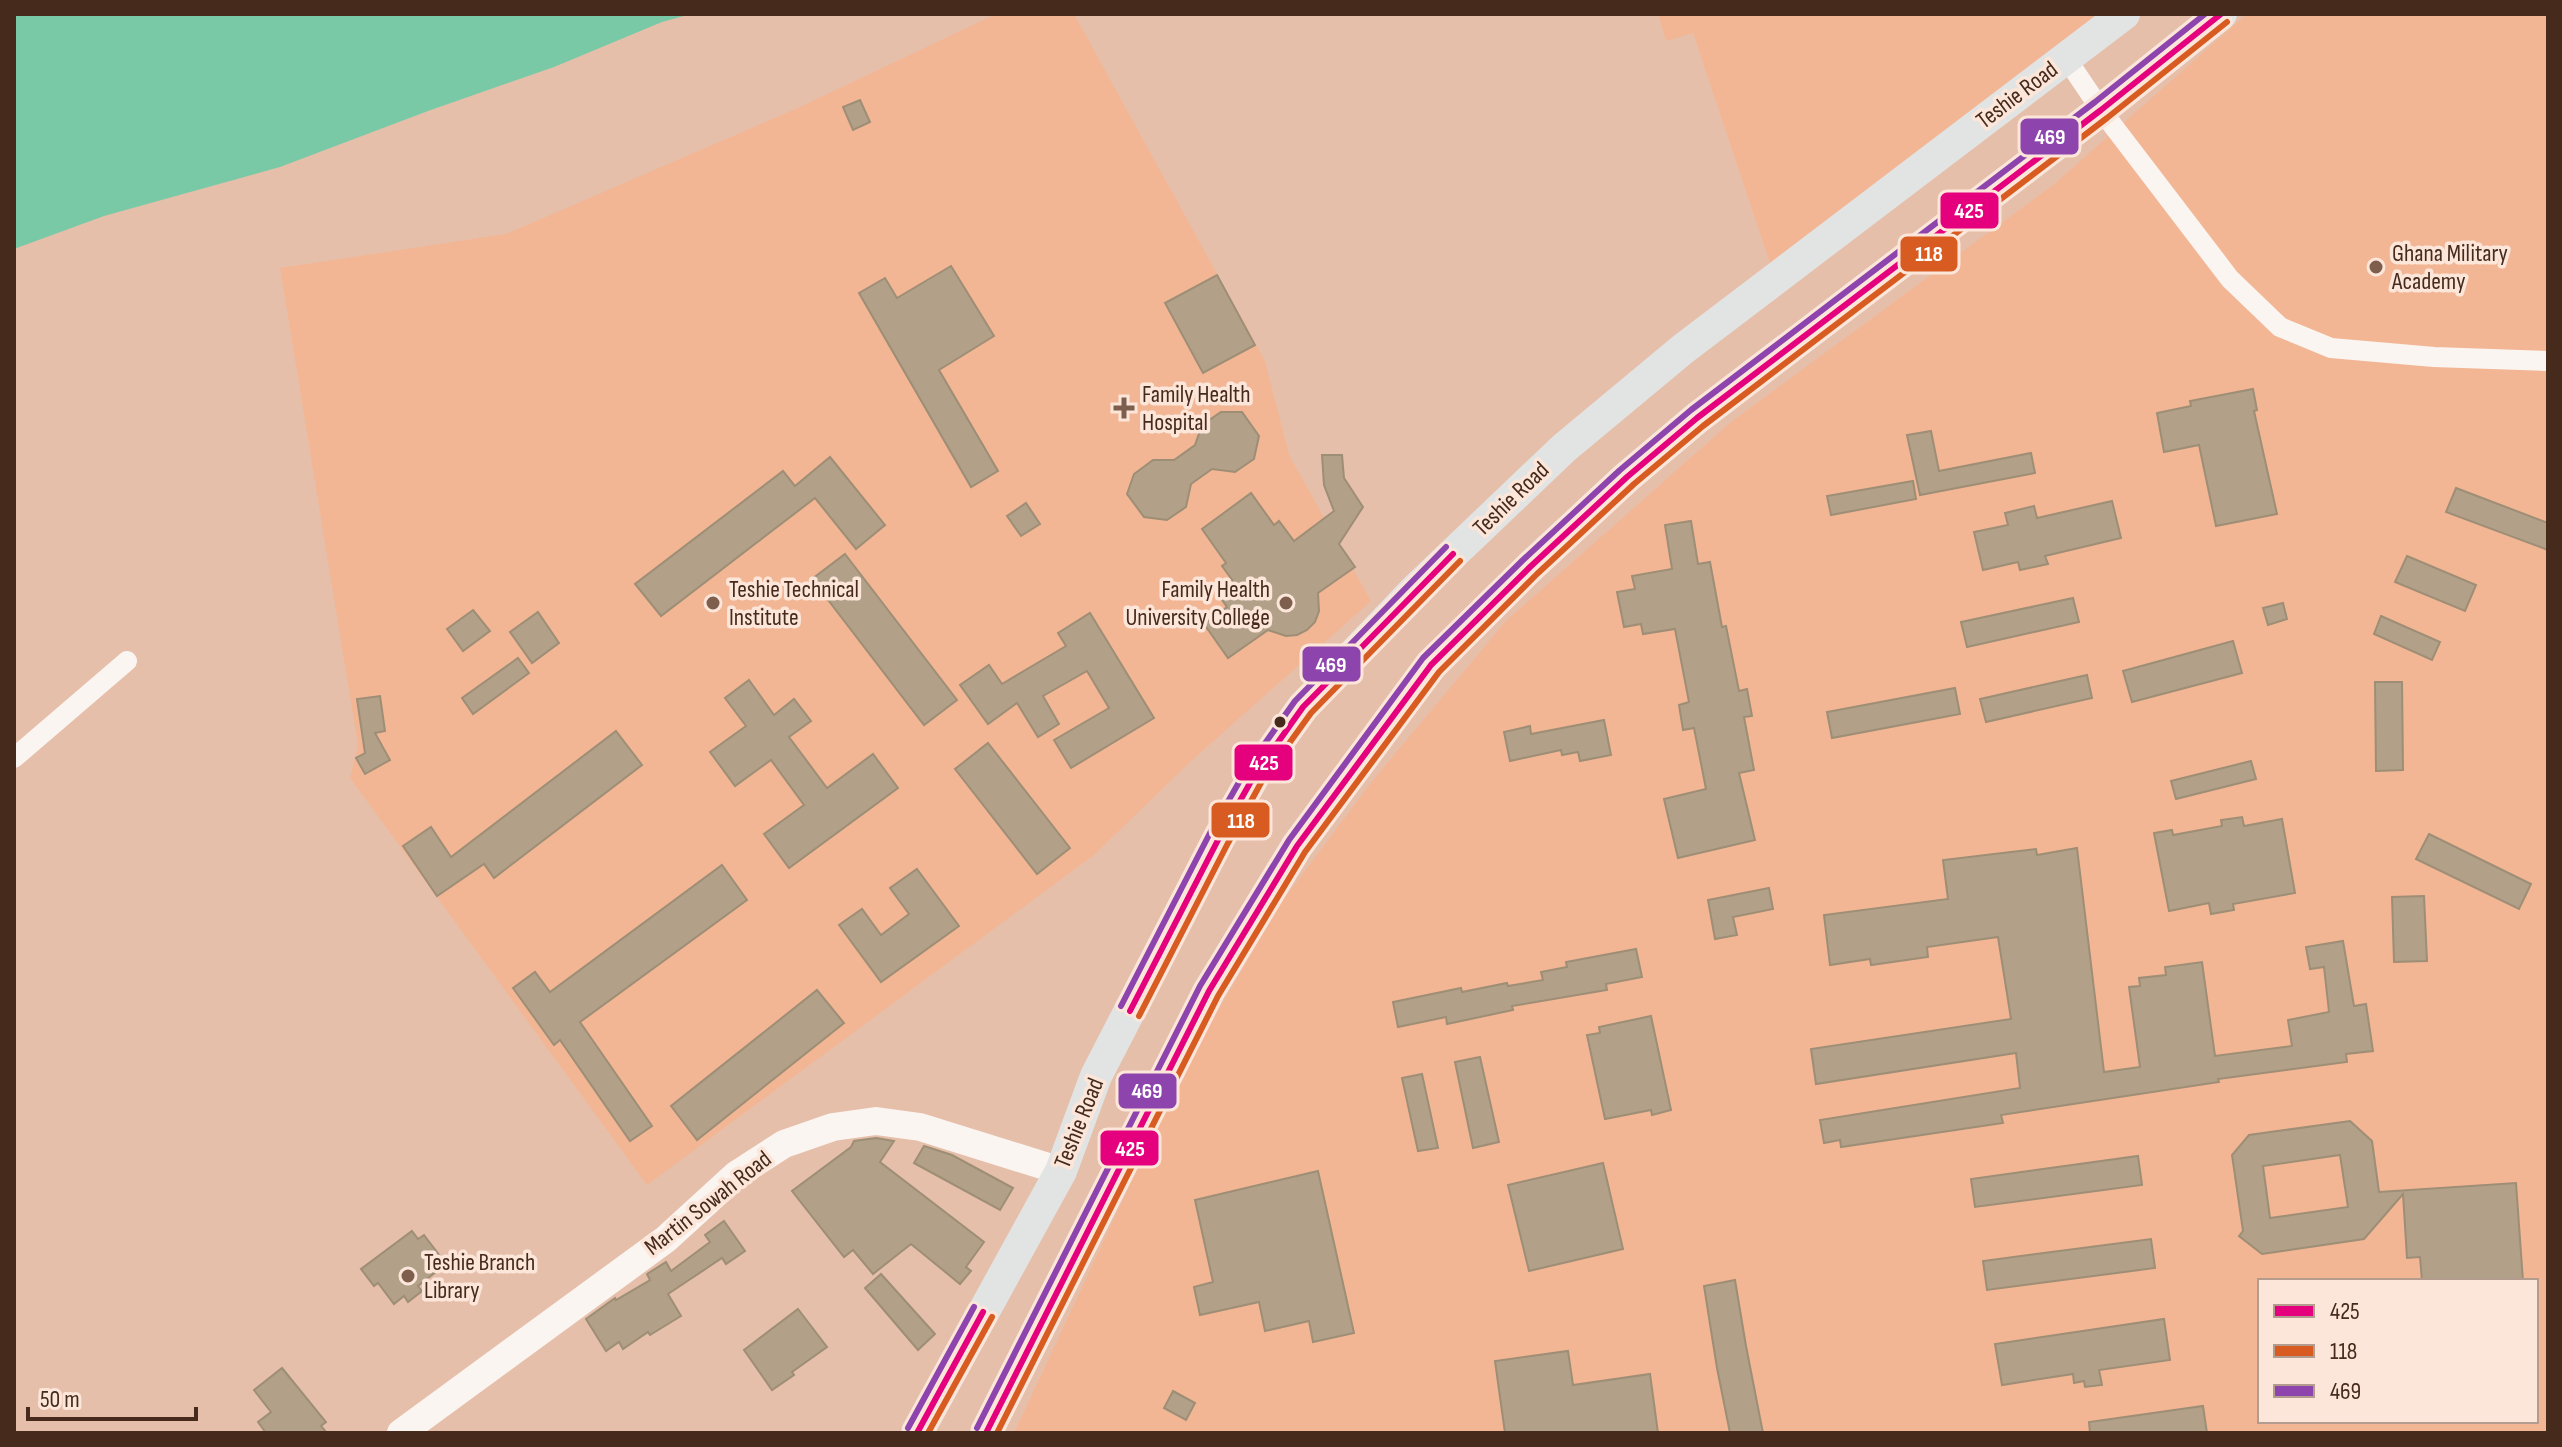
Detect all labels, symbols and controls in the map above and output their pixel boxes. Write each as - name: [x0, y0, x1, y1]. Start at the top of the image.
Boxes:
- street label: Teshie Road: [1970, 55, 2064, 135]
- line badge: 469: [2019, 117, 2080, 156]
- text: 469: [2035, 124, 2065, 151]
- line badge: 425: [1939, 191, 2000, 230]
- text: 425: [1954, 198, 1984, 225]
- line badge: 118: [1899, 235, 1959, 273]
- place label: Ghana Military Academy: [2391, 239, 2508, 296]
- text: 118: [1915, 241, 1943, 268]
- marker: Ghana Military Academy: [2367, 258, 2385, 276]
- place label: Family Health Hospital: [1142, 380, 1250, 437]
- marker: Family Health Hospital: [1113, 397, 1135, 419]
- street label: Teshie Road: [1467, 456, 1555, 542]
- place label: Teshie Technical Institute: [729, 575, 859, 632]
- place label: Family Health University College: [1125, 575, 1270, 632]
- marker: Teshie Technical Institute: [704, 594, 722, 612]
- marker: Family Health University College: [1277, 594, 1295, 612]
- line badge: 469: [1301, 645, 1362, 683]
- text: 469: [1316, 652, 1346, 679]
- unlabelled marker: [1272, 714, 1288, 730]
- line badge: 425: [1233, 743, 1294, 782]
- text: 425: [1249, 750, 1279, 777]
- line badge: 118: [1210, 801, 1271, 839]
- text: 118: [1227, 808, 1255, 835]
- line badge: 469: [1117, 1072, 1178, 1110]
- street label: Teshie Road: [1048, 1074, 1110, 1172]
- text: 469: [1132, 1078, 1162, 1105]
- line badge: 425: [1099, 1129, 1160, 1167]
- text: 425: [1115, 1136, 1145, 1163]
- street label: Martin Sowah Road: [639, 1144, 777, 1262]
- place label: Teshie Branch Library: [424, 1248, 535, 1305]
- marker: Teshie Branch Library: [399, 1267, 417, 1285]
- legend: [2258, 1279, 2538, 1423]
- text: 425: [2330, 1297, 2360, 1326]
- text: 118: [2330, 1337, 2357, 1366]
- scale bar: [28, 1371, 196, 1421]
- text: 469: [2330, 1377, 2361, 1406]
- text: 50 m: [40, 1385, 80, 1414]

